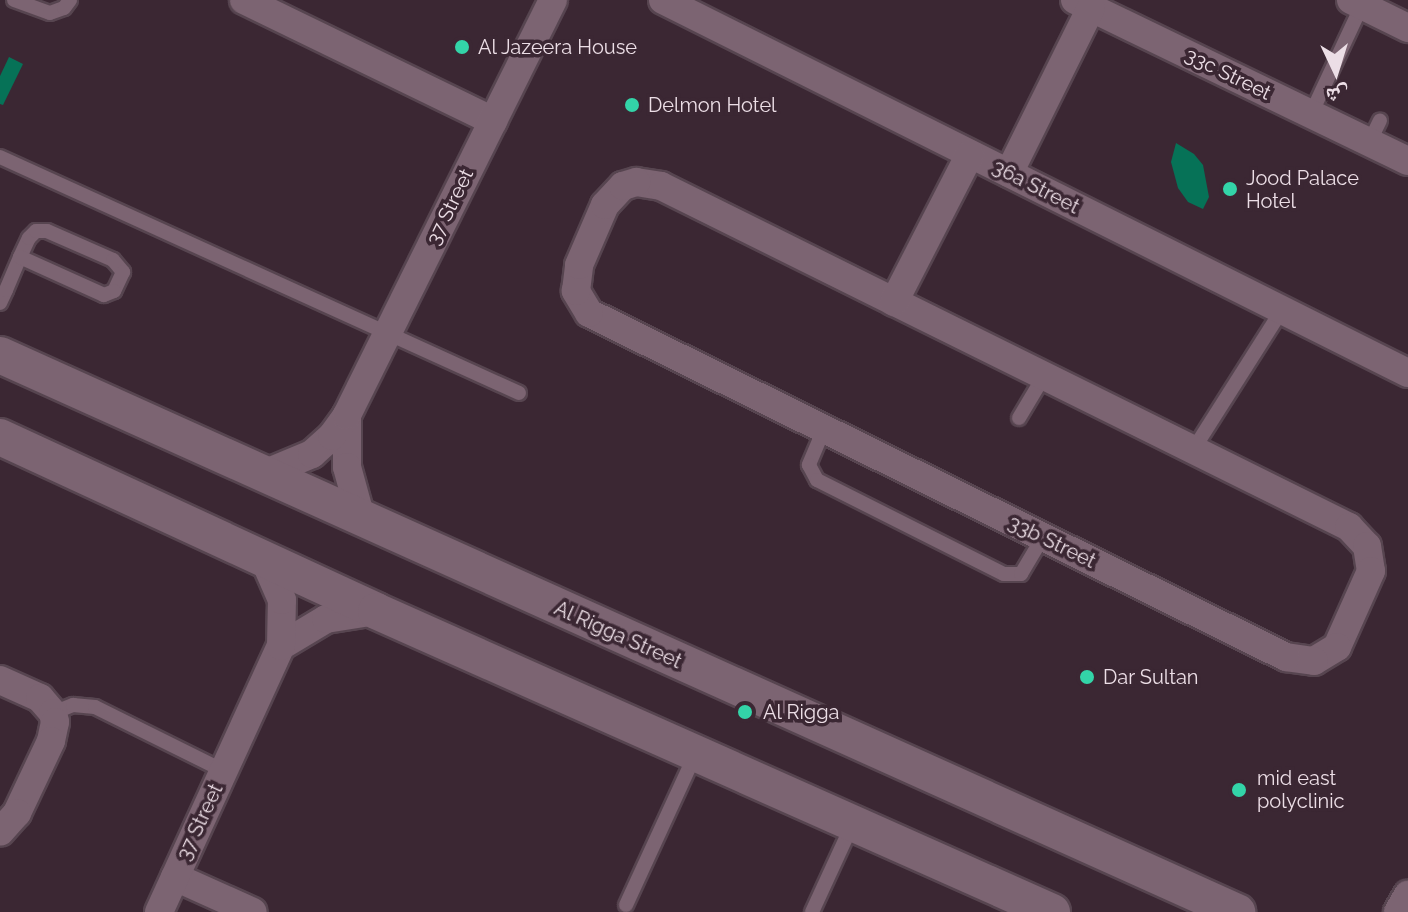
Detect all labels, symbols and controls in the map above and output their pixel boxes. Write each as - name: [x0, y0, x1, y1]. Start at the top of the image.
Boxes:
- north arrow: [1296, 32, 1376, 112]
- place label: Al Jazeera House: [478, 35, 638, 59]
- marker: Al Jazeera House: [453, 38, 471, 56]
- street label: 33c Street: [1181, 43, 1275, 105]
- text: ش: [1325, 82, 1350, 110]
- place label: Delmon Hotel: [648, 93, 777, 117]
- marker: Delmon Hotel: [623, 96, 641, 114]
- street label: 36a Street: [989, 155, 1083, 219]
- street label: 37 Street: [421, 165, 479, 249]
- place label: Jood Palace Hotel: [1246, 166, 1359, 213]
- marker: Jood Palace Hotel: [1221, 180, 1239, 198]
- street label: 33b Street: [1004, 511, 1100, 573]
- street label: Al Rigga Street: [550, 596, 686, 674]
- place label: Dar Sultan: [1103, 665, 1199, 689]
- marker: Dar Sultan: [1078, 668, 1096, 686]
- place label: Al Rigga: [763, 700, 840, 724]
- marker: Al Rigga: [734, 701, 756, 723]
- place label: mid east polyclinic: [1257, 766, 1345, 813]
- marker: mid east polyclinic: [1228, 779, 1250, 801]
- street label: 37 Street: [172, 780, 228, 864]

